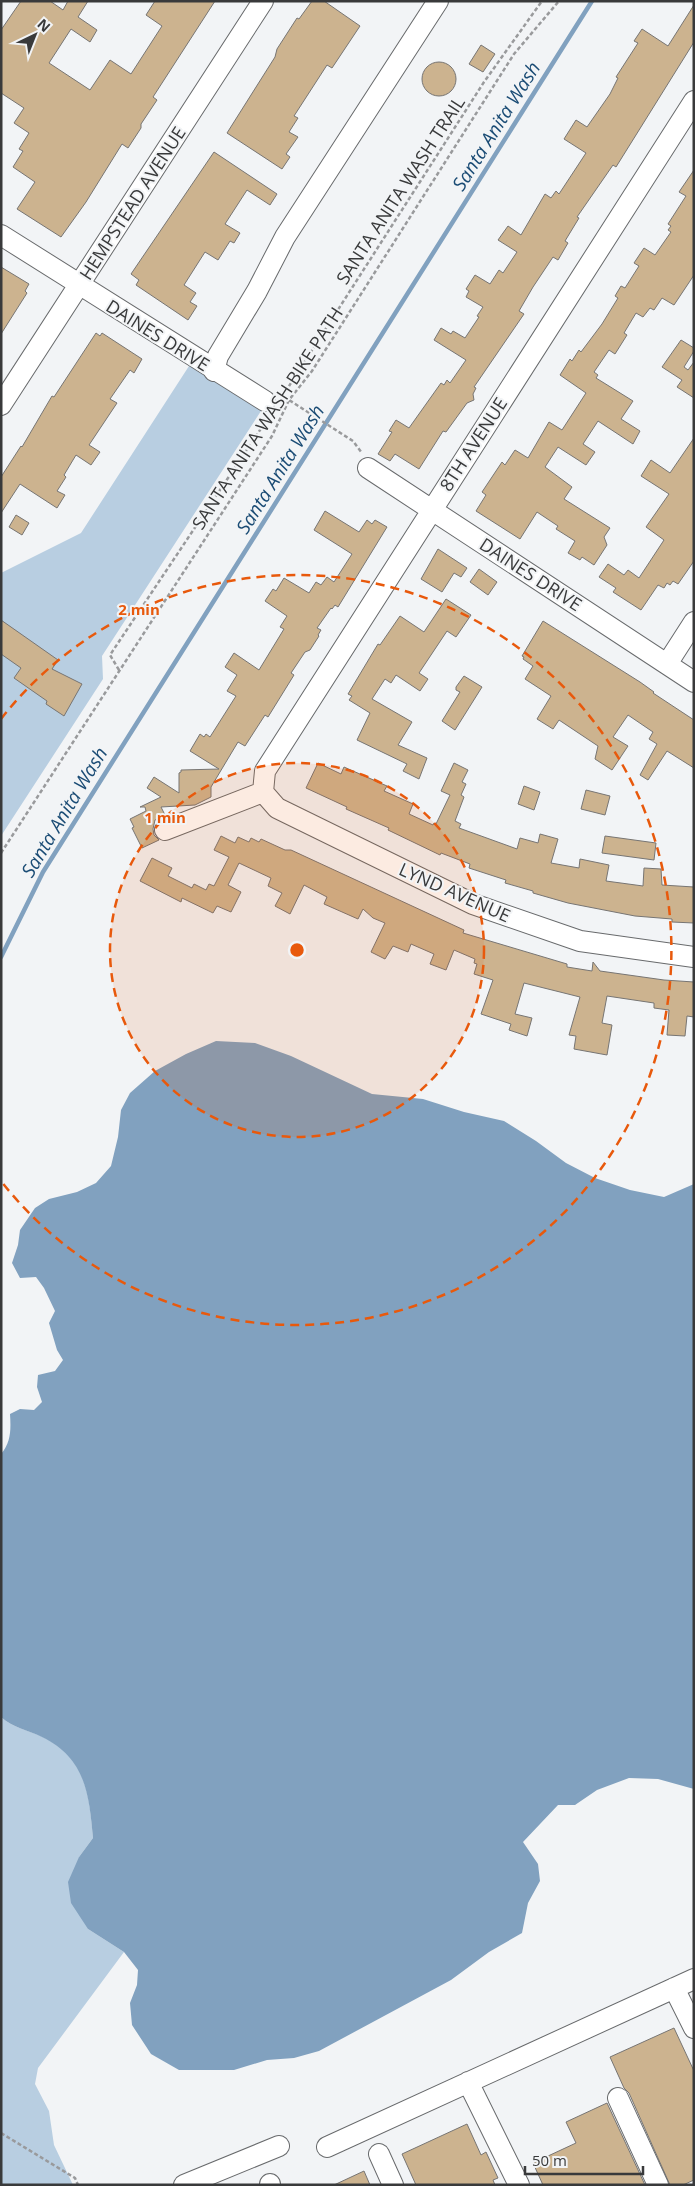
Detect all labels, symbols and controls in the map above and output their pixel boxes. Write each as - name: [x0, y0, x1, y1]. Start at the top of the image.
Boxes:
- north arrow: [10, 10, 60, 60]
- text: N: [34, 14, 55, 36]
- water label: Santa Anita Wash: [446, 57, 546, 195]
- street label: SANTA ANITA WASH TRAIL: [330, 91, 470, 289]
- street label: HEMPSTEAD AVENUE: [73, 122, 191, 284]
- street label: DAINES DRIVE: [102, 294, 214, 376]
- street label: SANTA ANITA WASH BIKE PATH: [186, 302, 348, 534]
- street label: 8TH AVENUE: [434, 393, 512, 495]
- water label: Santa Anita Wash: [230, 400, 330, 538]
- street label: DAINES DRIVE: [475, 532, 587, 616]
- text: 2 min: [118, 599, 160, 619]
- water label: Santa Anita Wash: [15, 742, 113, 882]
- text: 1 min: [144, 807, 186, 827]
- street label: LYND AVENUE: [396, 857, 514, 927]
- centre of rings: [288, 941, 306, 959]
- scale bar: [525, 2144, 642, 2176]
- text: 50 m: [532, 2150, 567, 2170]

